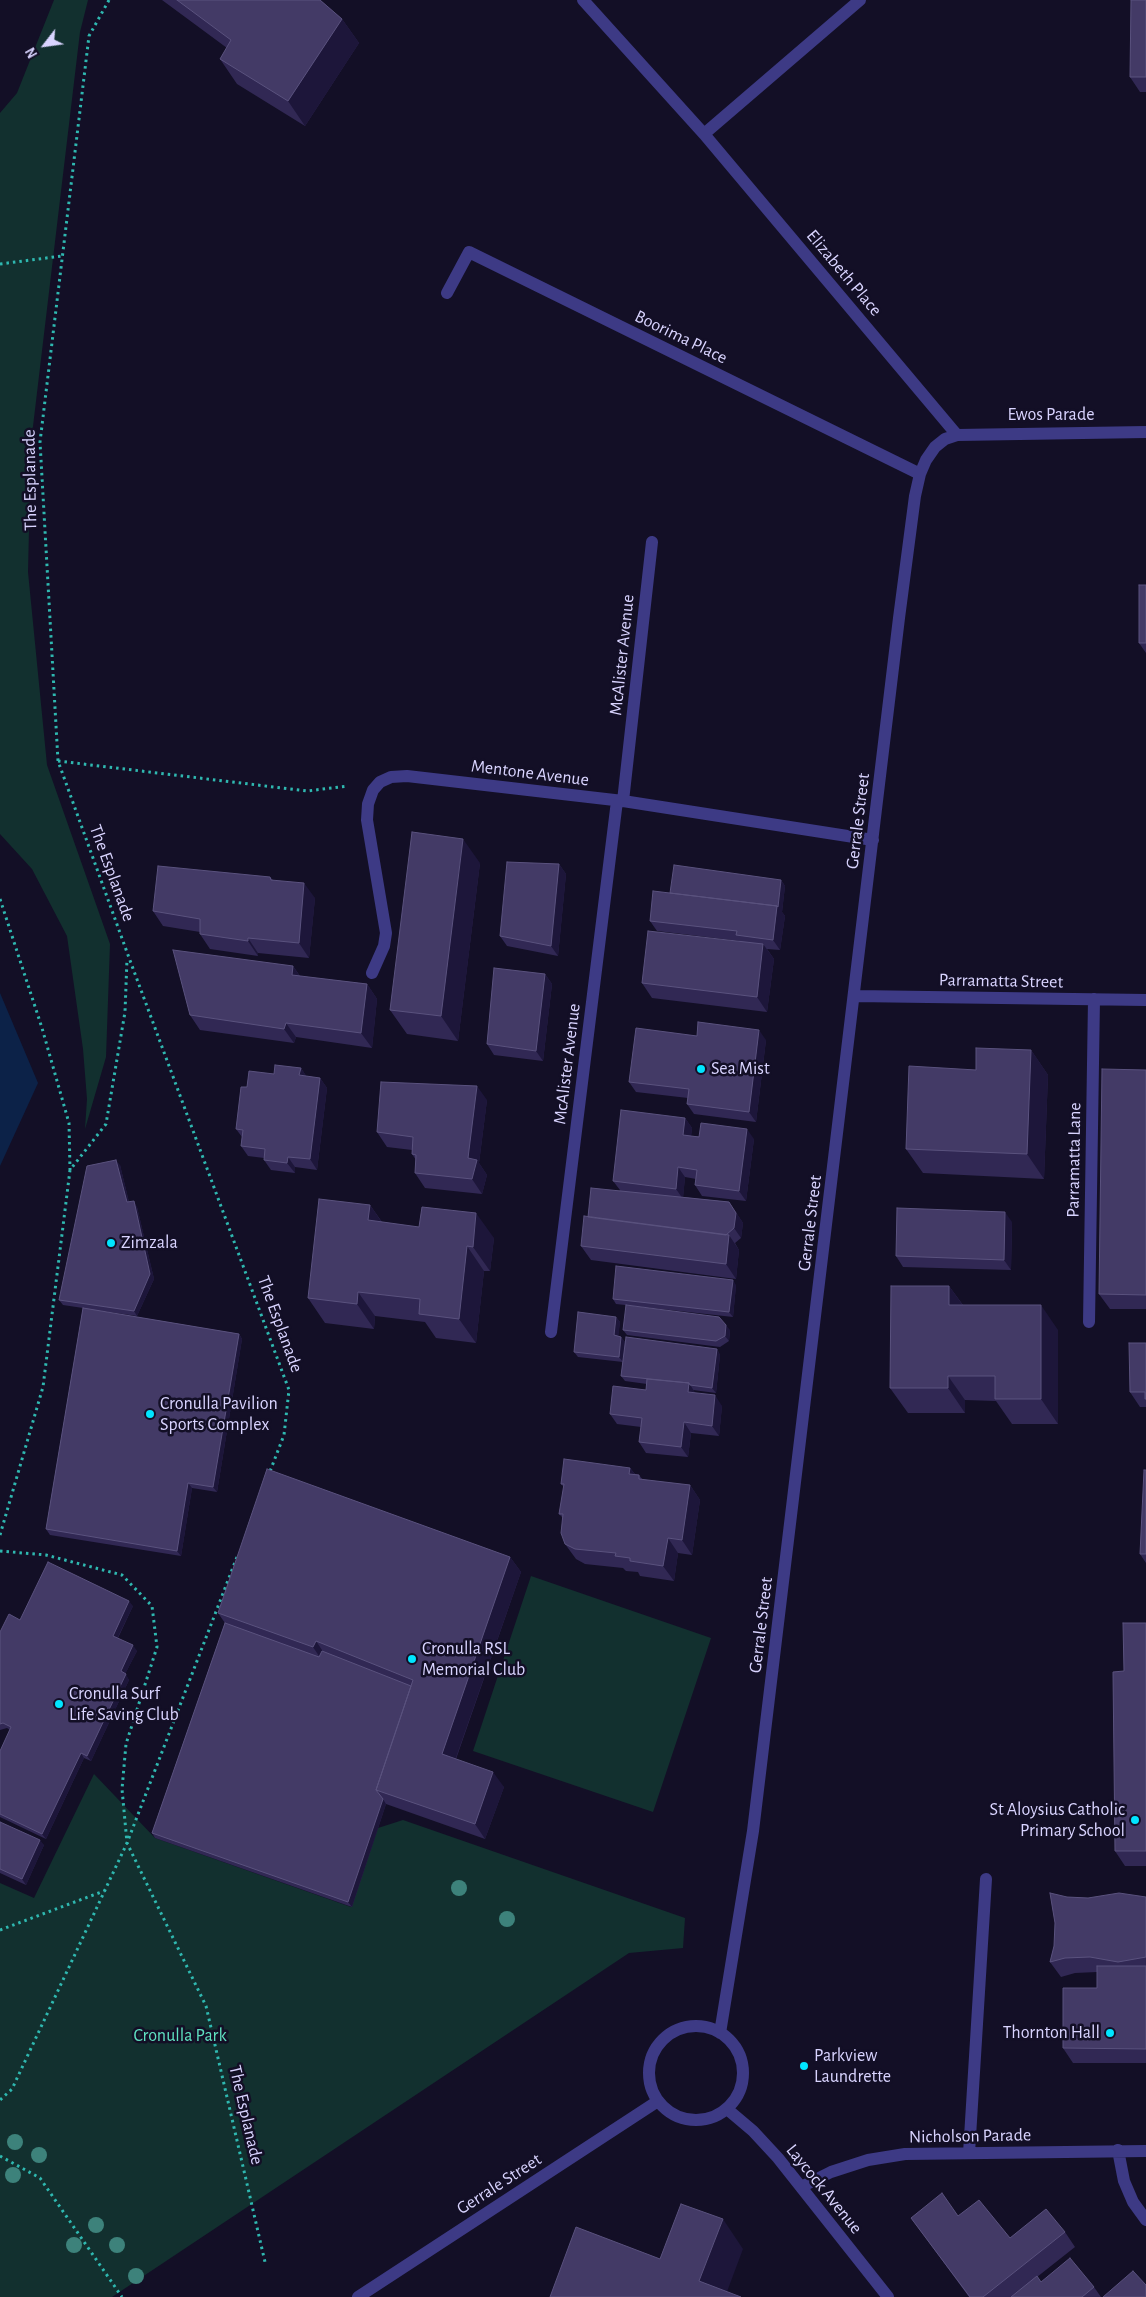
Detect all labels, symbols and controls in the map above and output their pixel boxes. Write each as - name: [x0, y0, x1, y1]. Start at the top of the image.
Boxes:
- north arrow: [20, 20, 70, 70]
- text: N: [24, 45, 41, 60]
- street label: Elizabeth Place: [802, 225, 886, 321]
- street label: Boorima Place: [631, 305, 731, 369]
- street label: Ewos Parade: [1007, 404, 1095, 426]
- street label: The Esplanade: [18, 429, 42, 531]
- street label: McAlister Avenue: [605, 593, 639, 717]
- street label: Mentone Avenue: [470, 755, 590, 791]
- street label: Gerrale Street: [841, 772, 875, 870]
- street label: The Esplanade: [84, 822, 140, 924]
- street label: Parramatta Street: [939, 969, 1063, 993]
- street label: McAlister Avenue: [549, 1002, 585, 1126]
- place label: Sea Mist: [711, 1058, 770, 1080]
- marker: Sea Mist: [695, 1063, 707, 1075]
- street label: Parramatta Lane: [1062, 1102, 1086, 1218]
- street label: Gerrale Street: [793, 1174, 827, 1272]
- place label: Zimzala: [121, 1232, 178, 1254]
- marker: Zimzala: [105, 1237, 117, 1249]
- street label: The Esplanade: [252, 1273, 308, 1375]
- place label: Cronulla Pavilion Sports Complex: [160, 1393, 278, 1436]
- marker: Cronulla Pavilion Sports Complex: [144, 1408, 156, 1420]
- street label: Gerrale Street: [744, 1576, 778, 1674]
- place label: Cronulla RSL Memorial Club: [422, 1638, 525, 1680]
- marker: Cronulla RSL Memorial Club: [406, 1653, 418, 1665]
- place label: Cronulla Surf Life Saving Club: [69, 1683, 179, 1726]
- marker: Cronulla Surf Life Saving Club: [53, 1698, 65, 1710]
- place label: St Aloysius Catholic Primary School: [989, 1799, 1125, 1842]
- marker: St Aloysius Catholic Primary School: [1129, 1814, 1141, 1826]
- place label: Thornton Hall: [1003, 2022, 1100, 2044]
- park label: Cronulla Park: [133, 2025, 227, 2047]
- marker: Thornton Hall: [1104, 2027, 1116, 2039]
- place label: Parkview Laundrette: [814, 2045, 891, 2088]
- marker: Parkview Laundrette: [798, 2060, 810, 2072]
- street label: The Esplanade: [224, 2063, 268, 2167]
- street label: Nicholson Parade: [909, 2124, 1031, 2148]
- street label: Laycock Avenue: [781, 2140, 867, 2238]
- street label: Gerrale Street: [453, 2149, 545, 2219]

